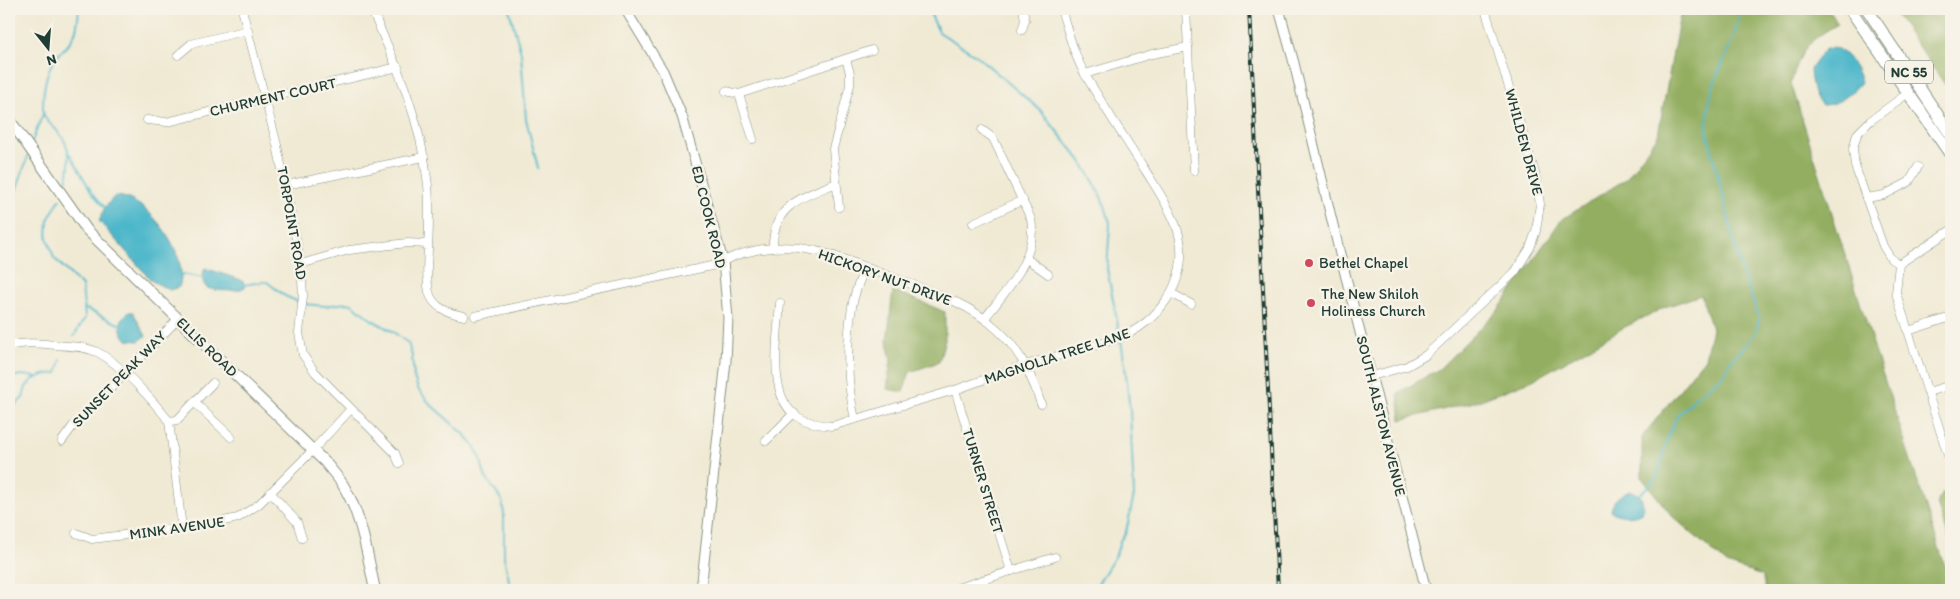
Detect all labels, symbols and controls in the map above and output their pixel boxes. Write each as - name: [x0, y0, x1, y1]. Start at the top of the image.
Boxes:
- north arrow: [22, 22, 72, 72]
- text: N: [45, 50, 59, 69]
- road number: NC 55: [1885, 61, 1933, 84]
- street label: CHURMENT COURT: [208, 74, 339, 120]
- street label: WHILDEN DRIVE: [1501, 87, 1547, 197]
- street label: ED COOK ROAD: [688, 164, 730, 270]
- street label: TORPOINT ROAD: [273, 165, 311, 281]
- street label: HICKORY NUT DRIVE: [816, 245, 954, 309]
- place label: Bethel Chapel: [1319, 254, 1409, 272]
- marker: Bethel Chapel: [1303, 257, 1315, 269]
- place label: The New Shiloh Holiness Church: [1321, 285, 1426, 320]
- marker: The New Shiloh Holiness Church: [1305, 297, 1317, 309]
- street label: ELLIS ROAD: [173, 313, 241, 381]
- street label: MAGNOLIA TREE LANE: [982, 324, 1132, 388]
- street label: SUNSET PEAK WAY: [68, 327, 170, 431]
- street label: SOUTH ALSTON AVENUE: [1352, 334, 1410, 498]
- street label: TURNER STREET: [958, 426, 1008, 537]
- street label: MINK AVENUE: [128, 512, 226, 544]

